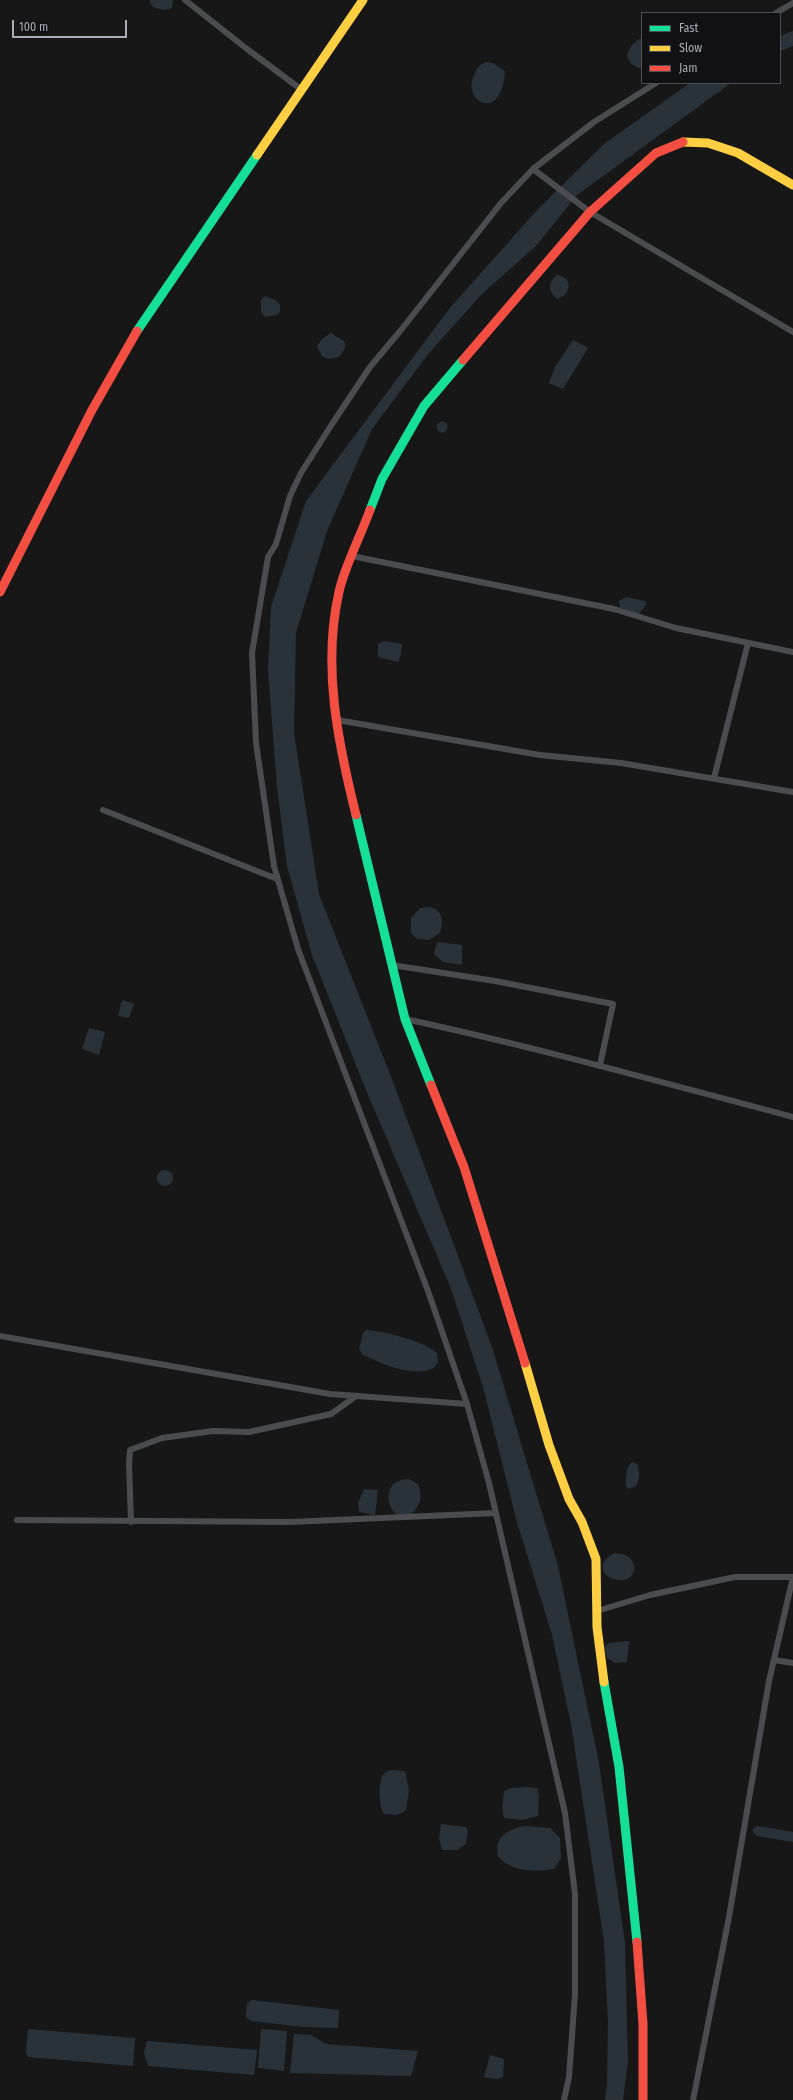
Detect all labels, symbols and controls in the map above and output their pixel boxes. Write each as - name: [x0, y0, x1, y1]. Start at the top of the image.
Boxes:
- scale bar: [14, 12, 129, 38]
- legend: [641, 12, 781, 84]
- text: 100 m: [19, 20, 48, 34]
- text: Fast: [679, 21, 698, 35]
- text: Slow: [679, 41, 702, 55]
- text: Jam: [679, 61, 697, 75]

